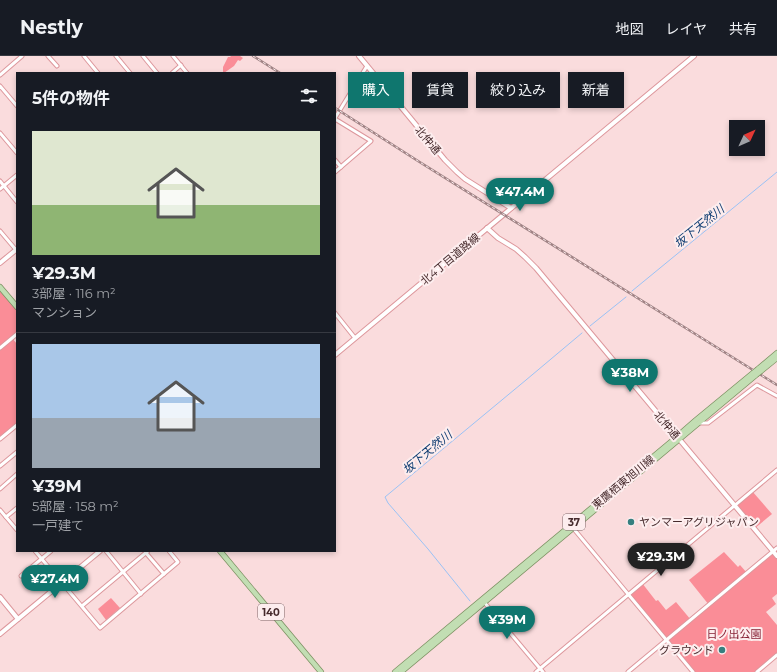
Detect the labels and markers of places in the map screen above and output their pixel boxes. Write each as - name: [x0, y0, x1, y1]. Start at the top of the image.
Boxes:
- pin: ¥47.4M: [487, 178, 553, 212]
- pin: ¥38M: [606, 359, 654, 393]
- place label: ヤンマーアグリジャパン: [639, 515, 759, 529]
- marker: ヤンマーアグリジャパン: [626, 517, 636, 527]
- pin: ¥29.3M: [628, 543, 694, 577]
- pin: ¥27.4M: [22, 565, 88, 599]
- pin: ¥39M: [483, 606, 531, 640]
- place label: グラウンド: [659, 643, 714, 657]
- marker: グラウンド: [717, 645, 727, 655]

